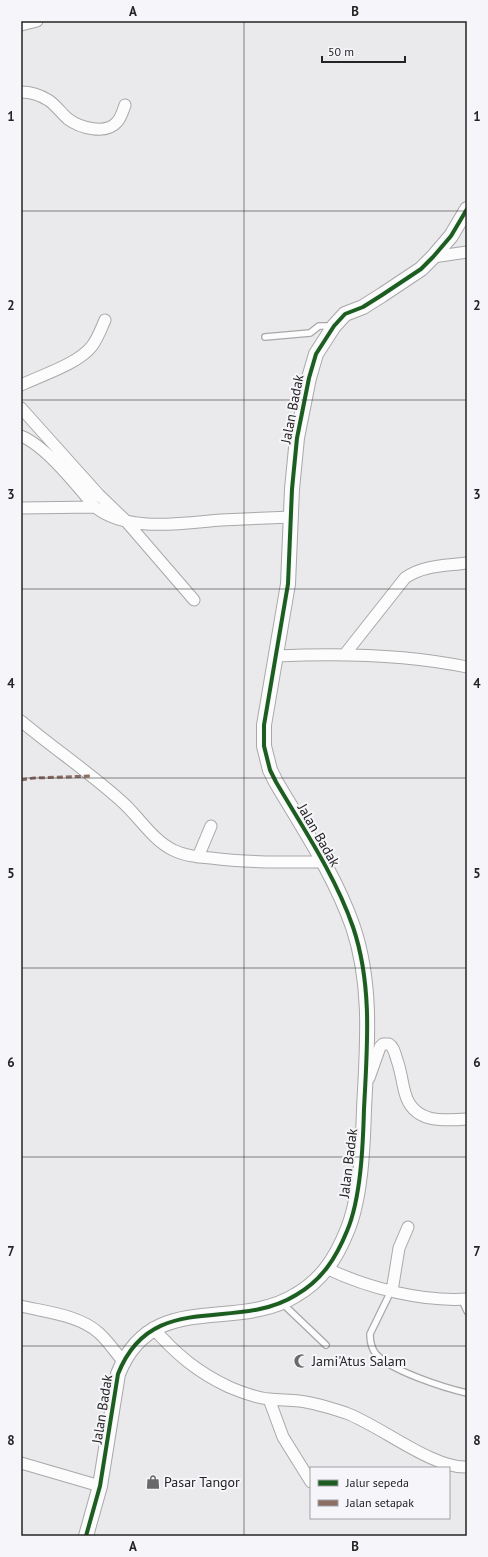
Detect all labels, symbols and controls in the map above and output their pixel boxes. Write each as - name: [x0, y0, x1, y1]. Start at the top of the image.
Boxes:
- text: A: [129, 3, 137, 20]
- text: B: [351, 3, 359, 20]
- scale bar: [322, 38, 405, 64]
- text: 50 m: [328, 44, 354, 59]
- text: 1: [7, 108, 15, 125]
- text: 1: [473, 108, 481, 125]
- text: 2: [7, 297, 15, 314]
- text: 2: [473, 297, 481, 314]
- street label: Jalan Badak: [276, 373, 308, 446]
- text: 3: [7, 486, 15, 503]
- text: 3: [473, 486, 481, 503]
- text: 4: [7, 675, 15, 692]
- text: 4: [473, 675, 481, 692]
- street label: Jalan Badak: [293, 799, 344, 870]
- text: 5: [7, 865, 15, 882]
- text: 5: [473, 865, 481, 882]
- text: 6: [7, 1054, 15, 1071]
- text: 6: [473, 1054, 481, 1071]
- street label: Jalan Badak: [335, 1127, 361, 1200]
- text: 7: [7, 1243, 15, 1260]
- text: 7: [473, 1243, 481, 1260]
- place label: Jami'Atus Salam: [311, 1352, 406, 1370]
- mosque icon: Jami'Atus Salam: [293, 1353, 309, 1369]
- street label: Jalan Badak: [87, 1373, 116, 1446]
- text: 8: [7, 1432, 15, 1449]
- text: 8: [473, 1432, 481, 1449]
- legend: [310, 1467, 450, 1519]
- place label: Pasar Tangor: [164, 1473, 240, 1491]
- shop icon: Pasar Tangor: [145, 1474, 161, 1490]
- text: Jalur sepeda: [345, 1475, 409, 1490]
- text: Jalan setapak: [345, 1495, 414, 1510]
- text: A: [129, 1538, 137, 1555]
- text: B: [351, 1538, 359, 1555]

